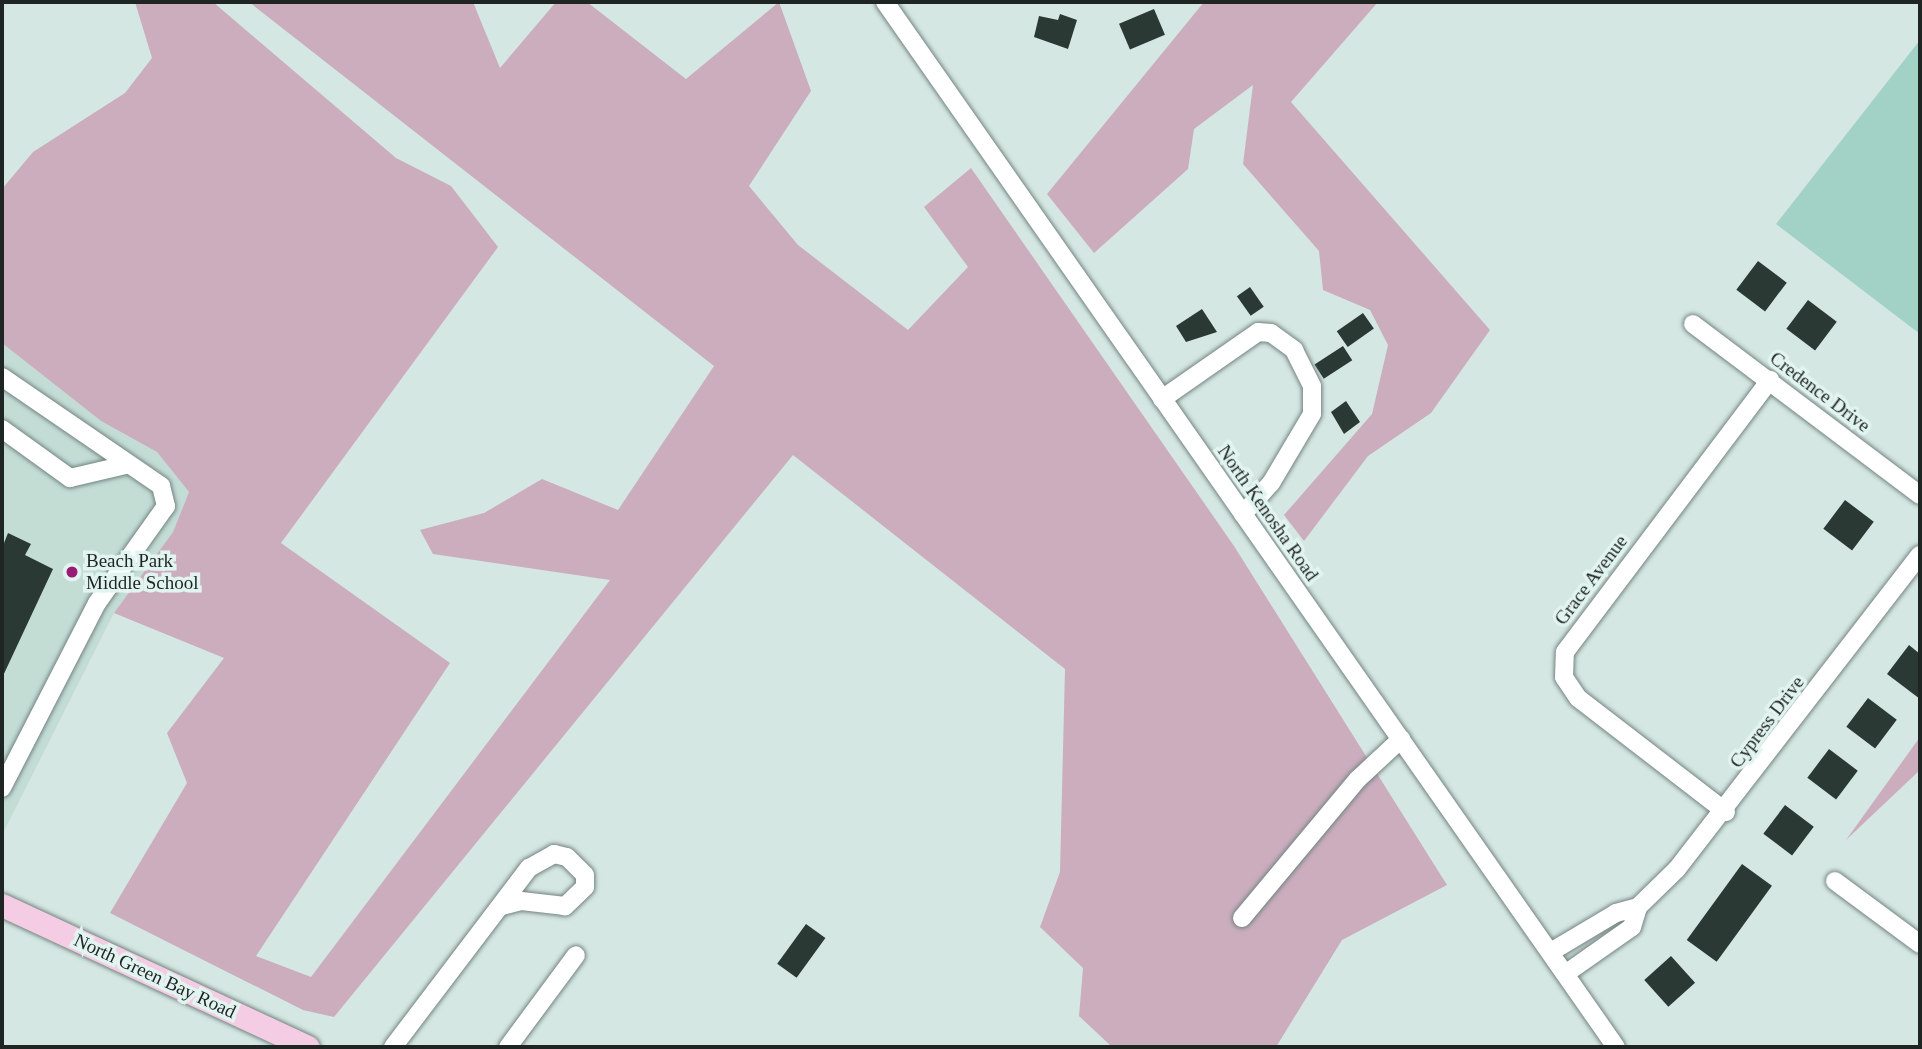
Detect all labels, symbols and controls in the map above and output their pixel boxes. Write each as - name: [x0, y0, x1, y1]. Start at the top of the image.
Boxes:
- street label: Credence Drive: [1765, 347, 1875, 437]
- street label: North Kenosha Road: [1213, 441, 1323, 585]
- street label: Grace Avenue: [1549, 530, 1633, 630]
- place label: Beach Park Middle School: [86, 550, 198, 594]
- marker: Beach Park Middle School: [64, 564, 80, 580]
- street label: Cypress Drive: [1725, 672, 1809, 772]
- street label: North Green Bay Road: [71, 929, 239, 1023]

